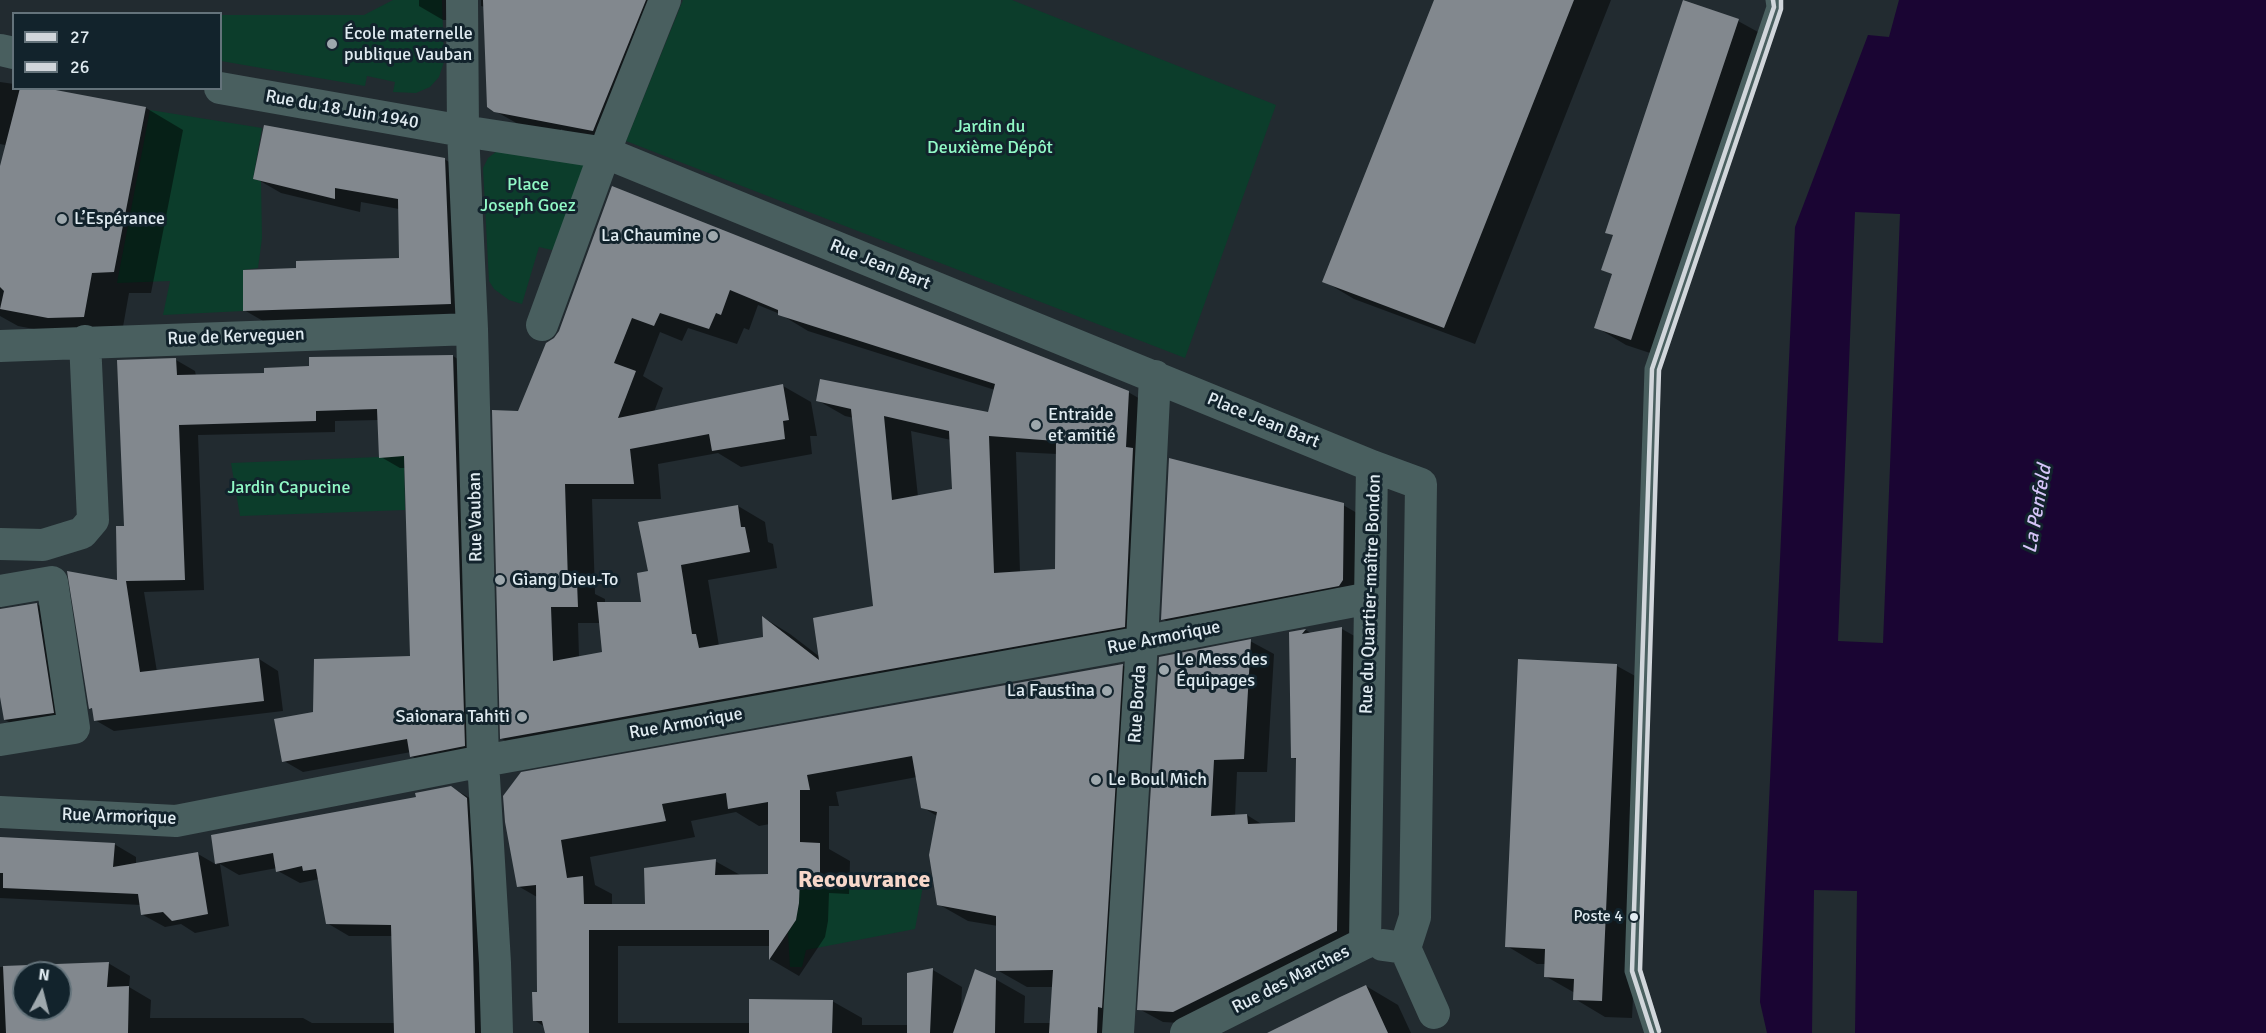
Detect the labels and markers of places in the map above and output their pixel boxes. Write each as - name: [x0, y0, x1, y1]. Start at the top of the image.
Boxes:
- place label: École maternelle publique Vauban: [344, 23, 473, 66]
- marker: École maternelle publique Vauban: [325, 37, 339, 51]
- place label: L’Espérance: [74, 208, 165, 230]
- marker: L’Espérance: [55, 212, 69, 226]
- place label: La Chaumine: [601, 225, 701, 247]
- marker: La Chaumine: [706, 229, 720, 243]
- place label: Entraide et amitié: [1048, 404, 1116, 446]
- marker: Entraide et amitié: [1029, 418, 1043, 432]
- place label: Giang Dieu-To: [512, 569, 618, 591]
- marker: Giang Dieu-To: [493, 573, 507, 587]
- place label: Le Mess des Équipages: [1176, 649, 1268, 692]
- marker: Le Mess des Équipages: [1157, 663, 1171, 677]
- place label: La Faustina: [1007, 680, 1095, 702]
- marker: La Faustina: [1100, 684, 1114, 698]
- place label: Saionara Tahiti: [396, 706, 510, 728]
- marker: Saionara Tahiti: [515, 710, 529, 724]
- place label: Le Boul Mich: [1108, 769, 1207, 791]
- marker: Le Boul Mich: [1089, 773, 1103, 787]
- place label: Poste 4: [1573, 907, 1623, 927]
- marker: Poste 4: [1628, 911, 1640, 923]

